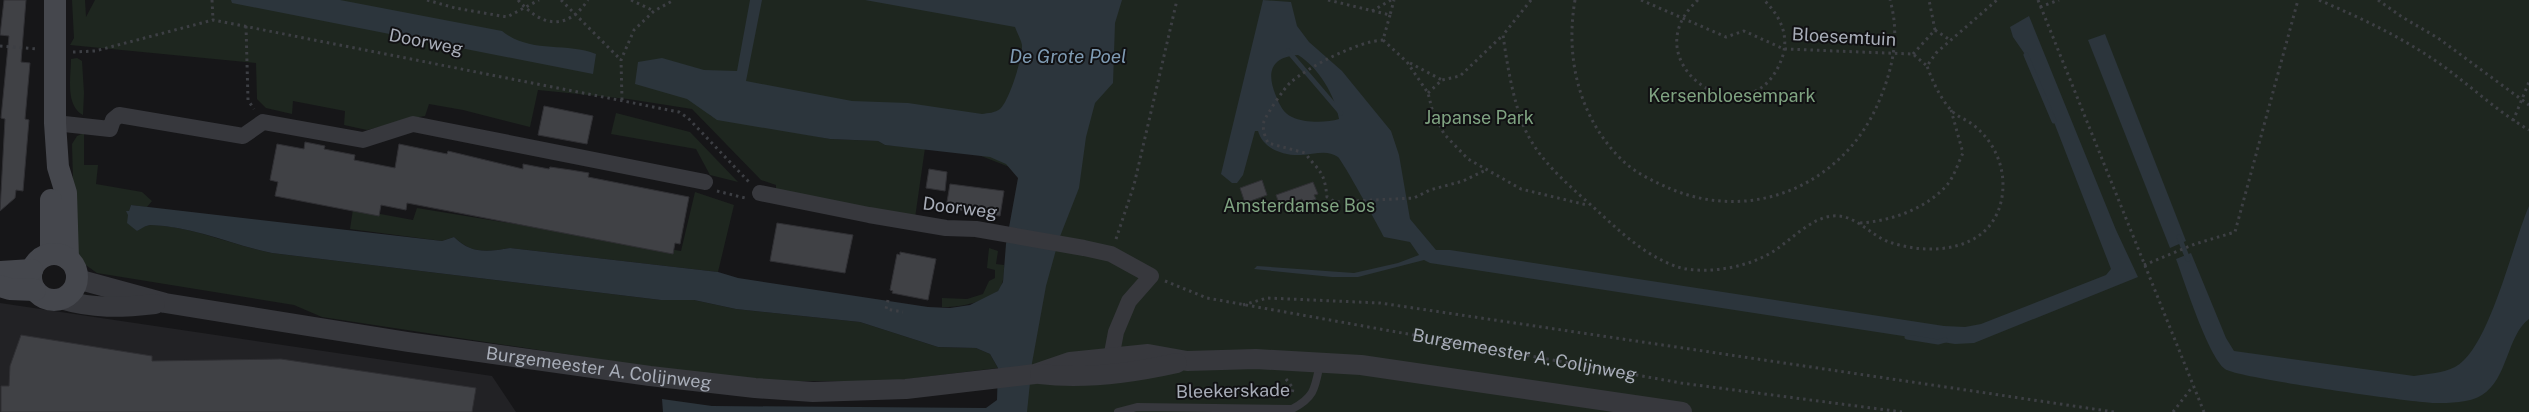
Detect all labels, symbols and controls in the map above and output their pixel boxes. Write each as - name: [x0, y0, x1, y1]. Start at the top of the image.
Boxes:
- street label: Bloesemtuin: [1791, 23, 1897, 50]
- street label: Doorweg: [387, 24, 465, 59]
- water label: De Grote Poel: [1009, 45, 1127, 67]
- park label: Kersenbloesempark: [1648, 85, 1816, 106]
- park label: Japanse Park: [1424, 107, 1534, 128]
- street label: Doorweg: [921, 192, 999, 223]
- park label: Amsterdamse Bos: [1223, 195, 1375, 216]
- street label: Burgemeester A. Colijnweg: [1411, 324, 1639, 385]
- street label: Burgemeester A. Colijnweg: [485, 342, 713, 393]
- street label: Bleekerskade: [1176, 379, 1290, 402]

